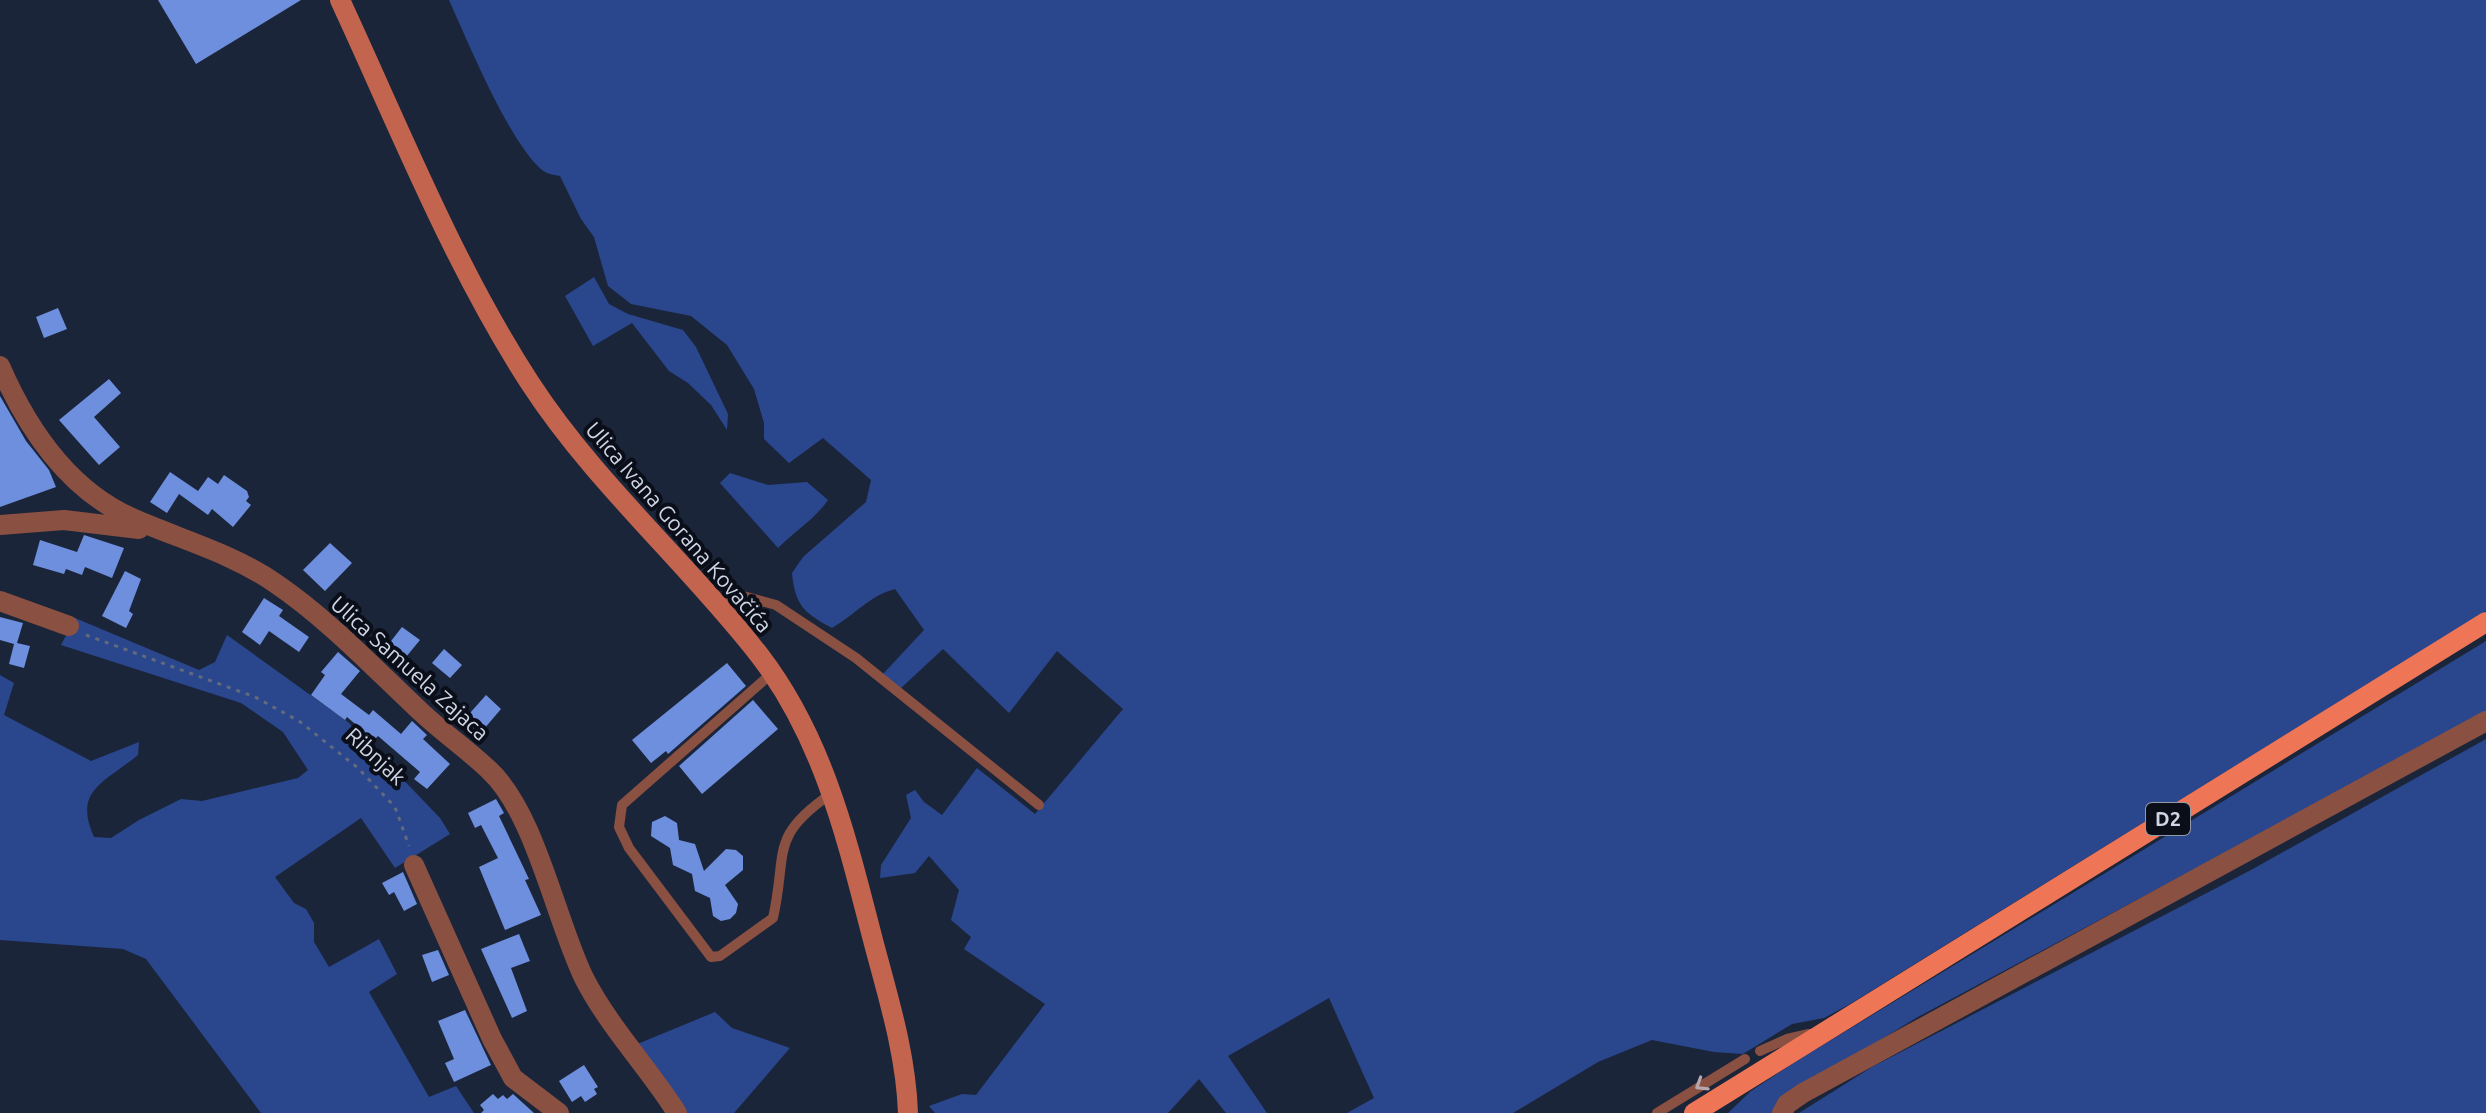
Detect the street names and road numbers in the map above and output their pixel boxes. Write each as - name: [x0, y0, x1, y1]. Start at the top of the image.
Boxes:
- street label: Ulica Ivana Gorana Kovačića: [581, 417, 777, 637]
- street label: Ulica Samuela Zajaca: [326, 590, 494, 745]
- street label: Ribnjak: [341, 722, 411, 789]
- road number: D2: [2146, 803, 2190, 835]

